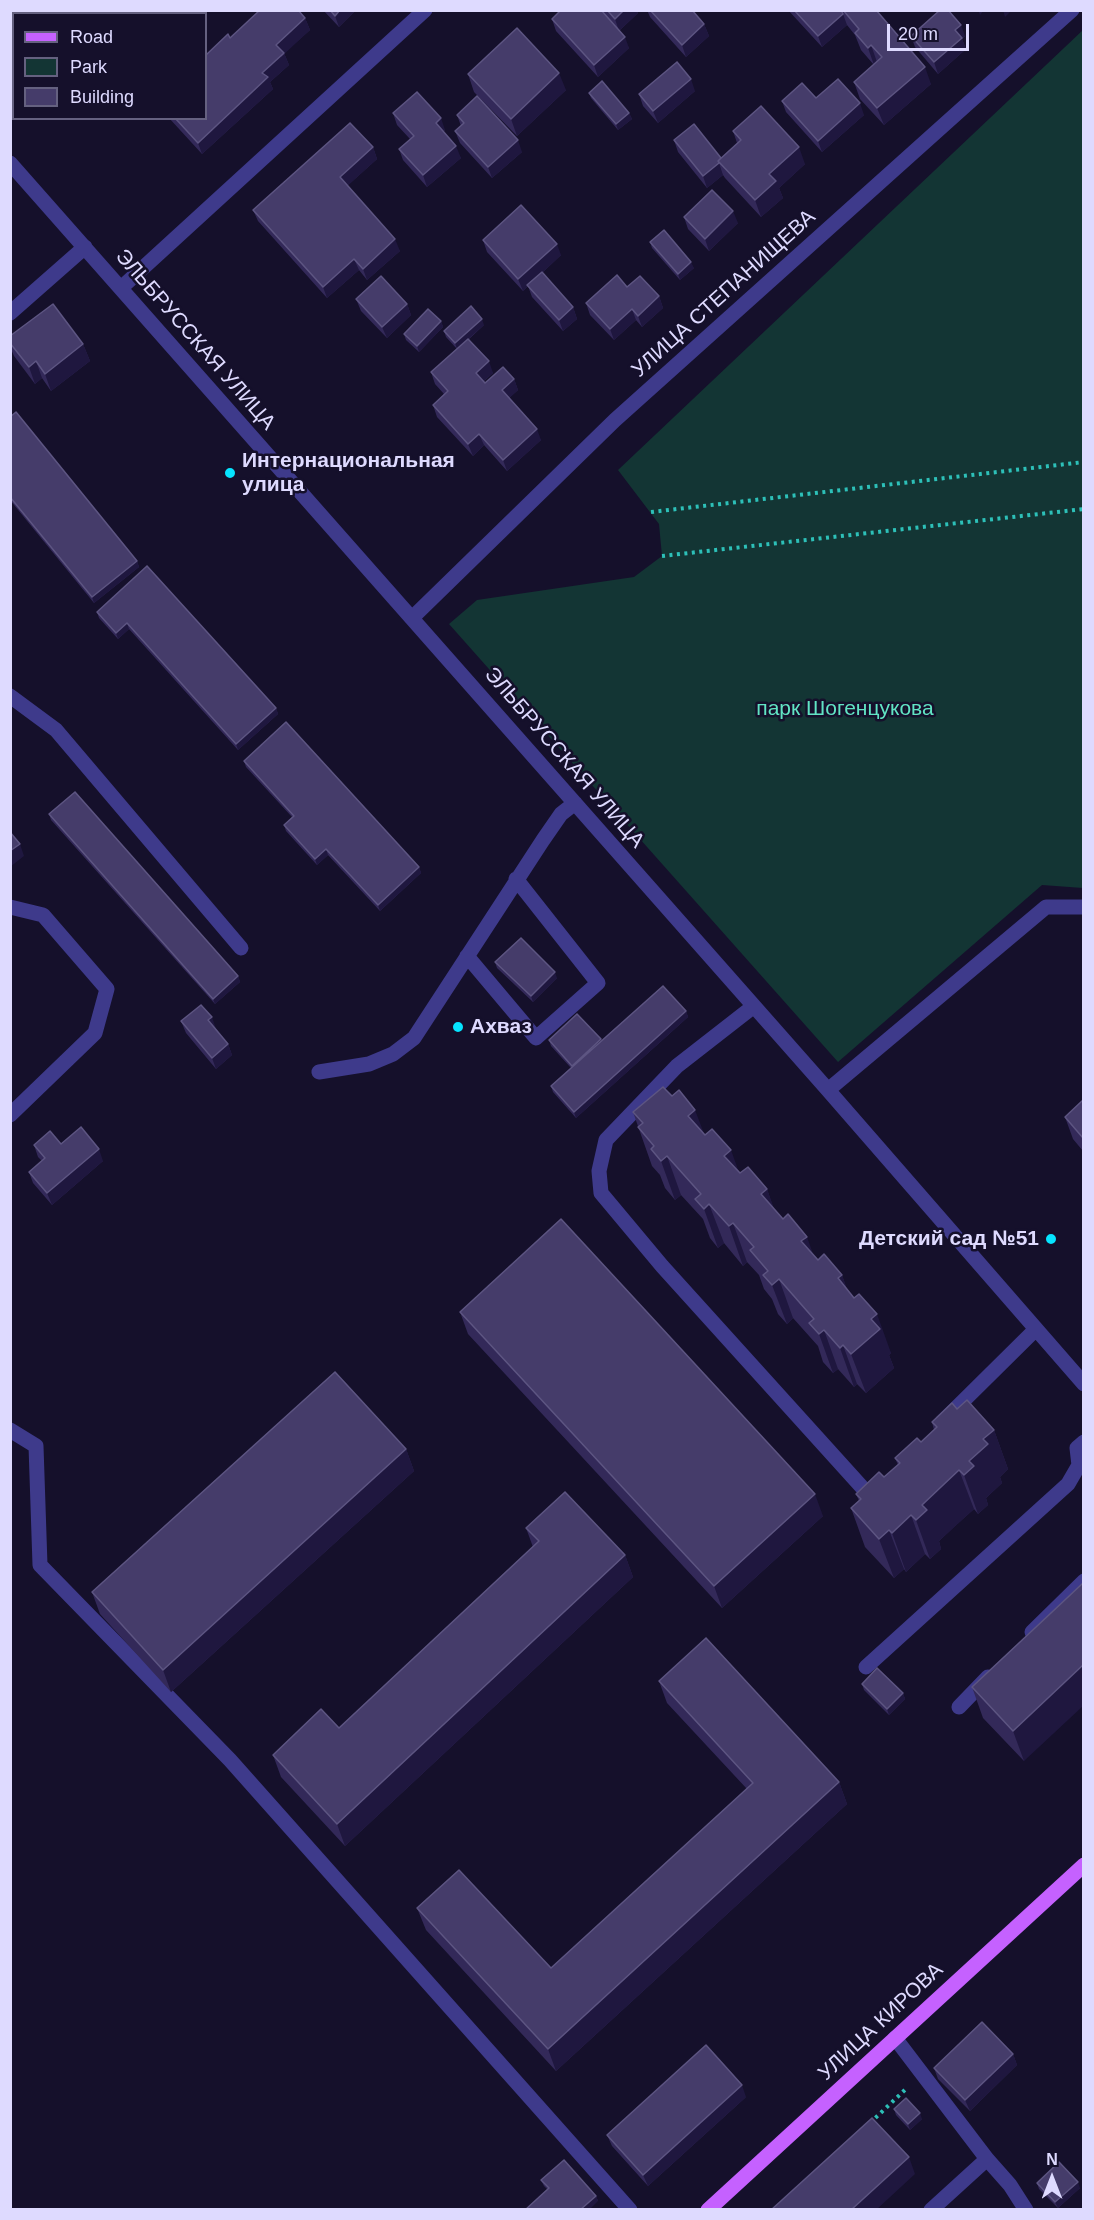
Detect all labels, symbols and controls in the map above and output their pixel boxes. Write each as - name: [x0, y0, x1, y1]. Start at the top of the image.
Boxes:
- legend: [12, 12, 207, 120]
- scale bar: [890, 12, 972, 50]
- text: 20 m: [898, 24, 938, 44]
- text: Road: [70, 27, 113, 47]
- text: Park: [70, 57, 107, 77]
- text: Building: [70, 87, 134, 107]
- street label: УЛИЦА СТЕПАНИЩЕВА: [627, 205, 821, 383]
- street label: ЭЛЬБРУССКАЯ УЛИЦА: [110, 244, 280, 436]
- place label: Интернациональная улица: [242, 448, 455, 498]
- marker: Интернациональная улица: [223, 466, 237, 480]
- street label: ЭЛЬБРУССКАЯ УЛИЦА: [479, 662, 649, 854]
- park label: парк Шогенцукова: [756, 696, 934, 722]
- place label: Ахваз: [470, 1014, 532, 1040]
- marker: Ахваз: [451, 1020, 465, 1034]
- place label: Детский сад №51: [859, 1226, 1039, 1252]
- marker: Детский сад №51: [1044, 1232, 1058, 1246]
- street label: УЛИЦА КИРОВА: [813, 1958, 949, 2086]
- north arrow: [1022, 2148, 1082, 2208]
- text: N: [1046, 2151, 1058, 2168]

